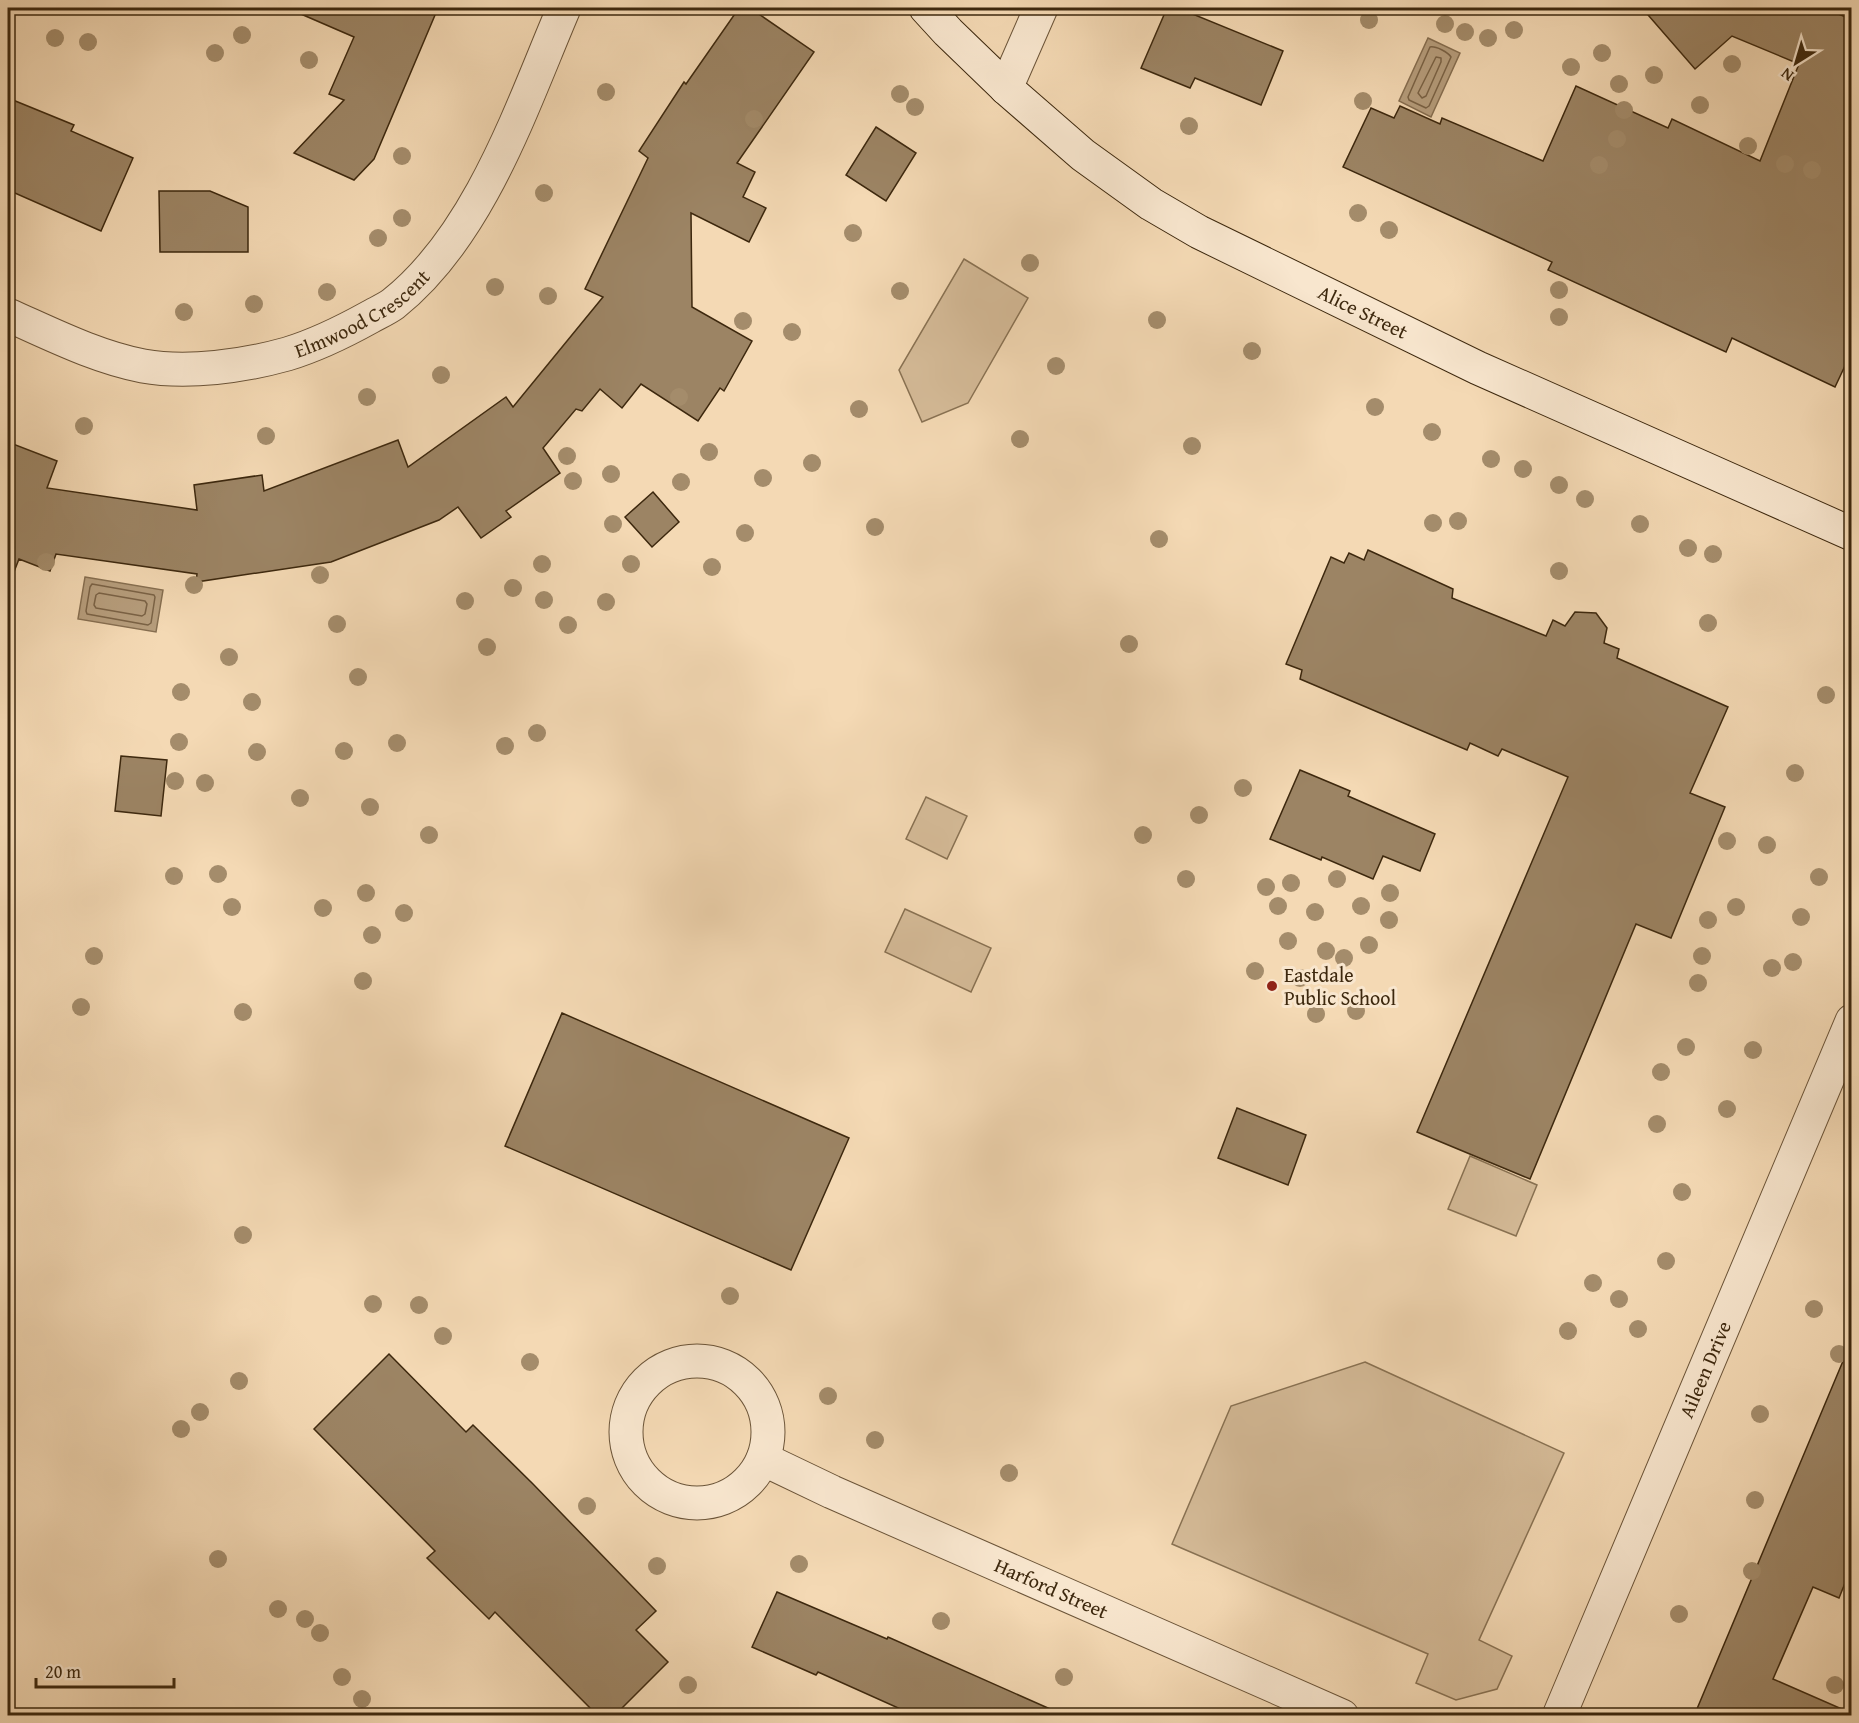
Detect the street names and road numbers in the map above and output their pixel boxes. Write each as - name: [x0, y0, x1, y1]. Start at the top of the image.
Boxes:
- street label: Elmwood Crescent: [290, 263, 436, 365]
- street label: Alice Street: [1313, 277, 1413, 346]
- street label: Aileen Drive: [1671, 1316, 1738, 1422]
- street label: Harford Street: [990, 1550, 1113, 1626]

